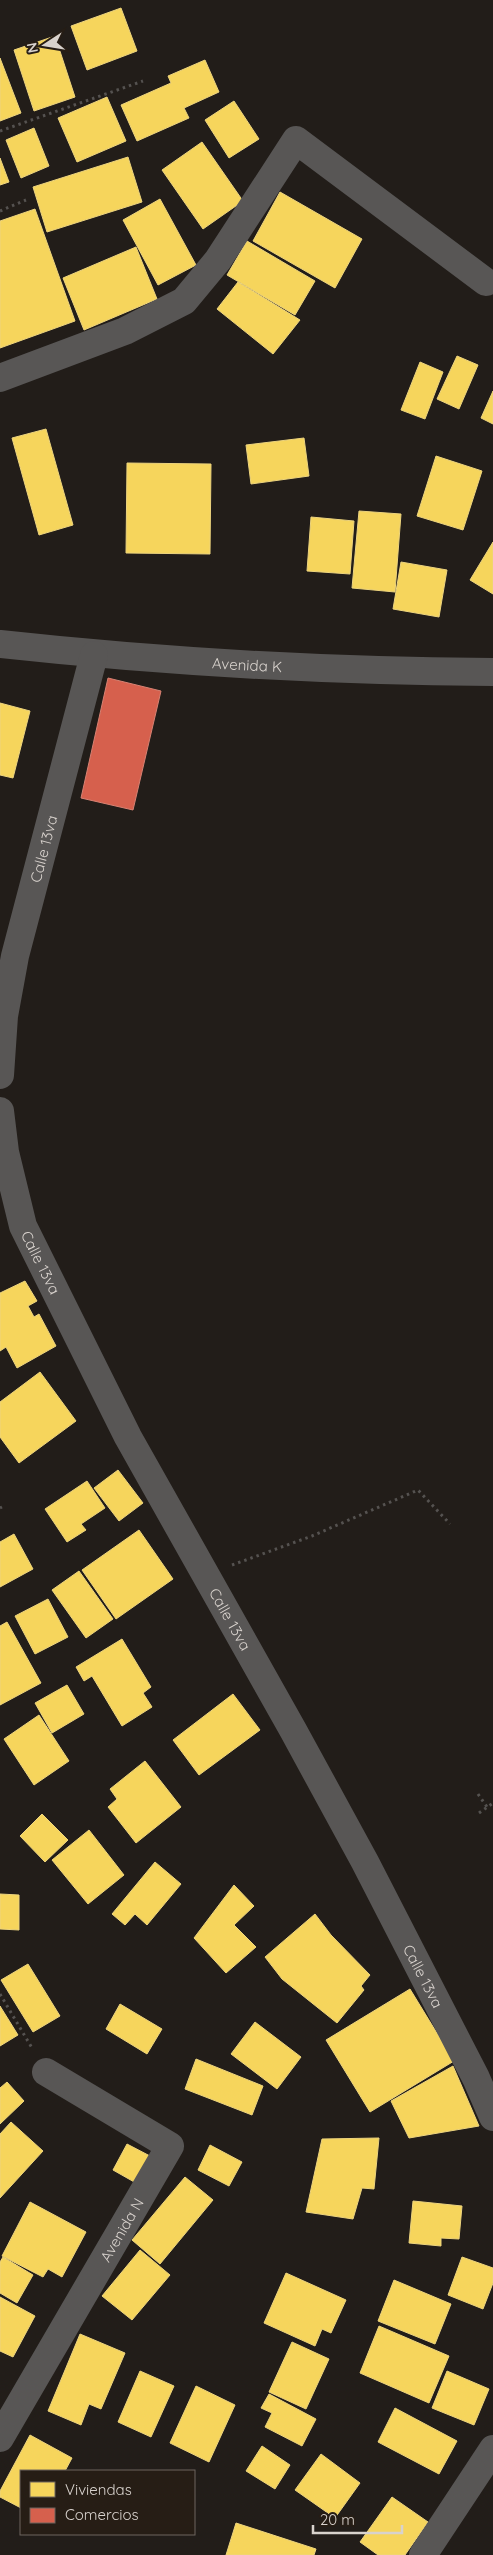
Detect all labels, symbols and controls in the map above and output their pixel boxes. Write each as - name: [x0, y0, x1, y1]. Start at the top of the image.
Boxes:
- north arrow: [20, 20, 70, 70]
- text: N: [22, 41, 42, 55]
- street label: Avenida K: [212, 653, 283, 676]
- street label: Calle 13va: [25, 813, 61, 884]
- street label: Calle 13va: [17, 1227, 65, 1297]
- street label: Calle 13va: [205, 1584, 256, 1654]
- street label: Calle 13va: [399, 1941, 448, 2011]
- street label: Avenida N: [95, 2194, 147, 2265]
- legend: [20, 2470, 195, 2535]
- text: Viviendas: [65, 2480, 132, 2499]
- scale bar: [313, 2502, 402, 2534]
- text: Comercios: [65, 2505, 139, 2524]
- text: 20 m: [320, 2510, 355, 2529]

